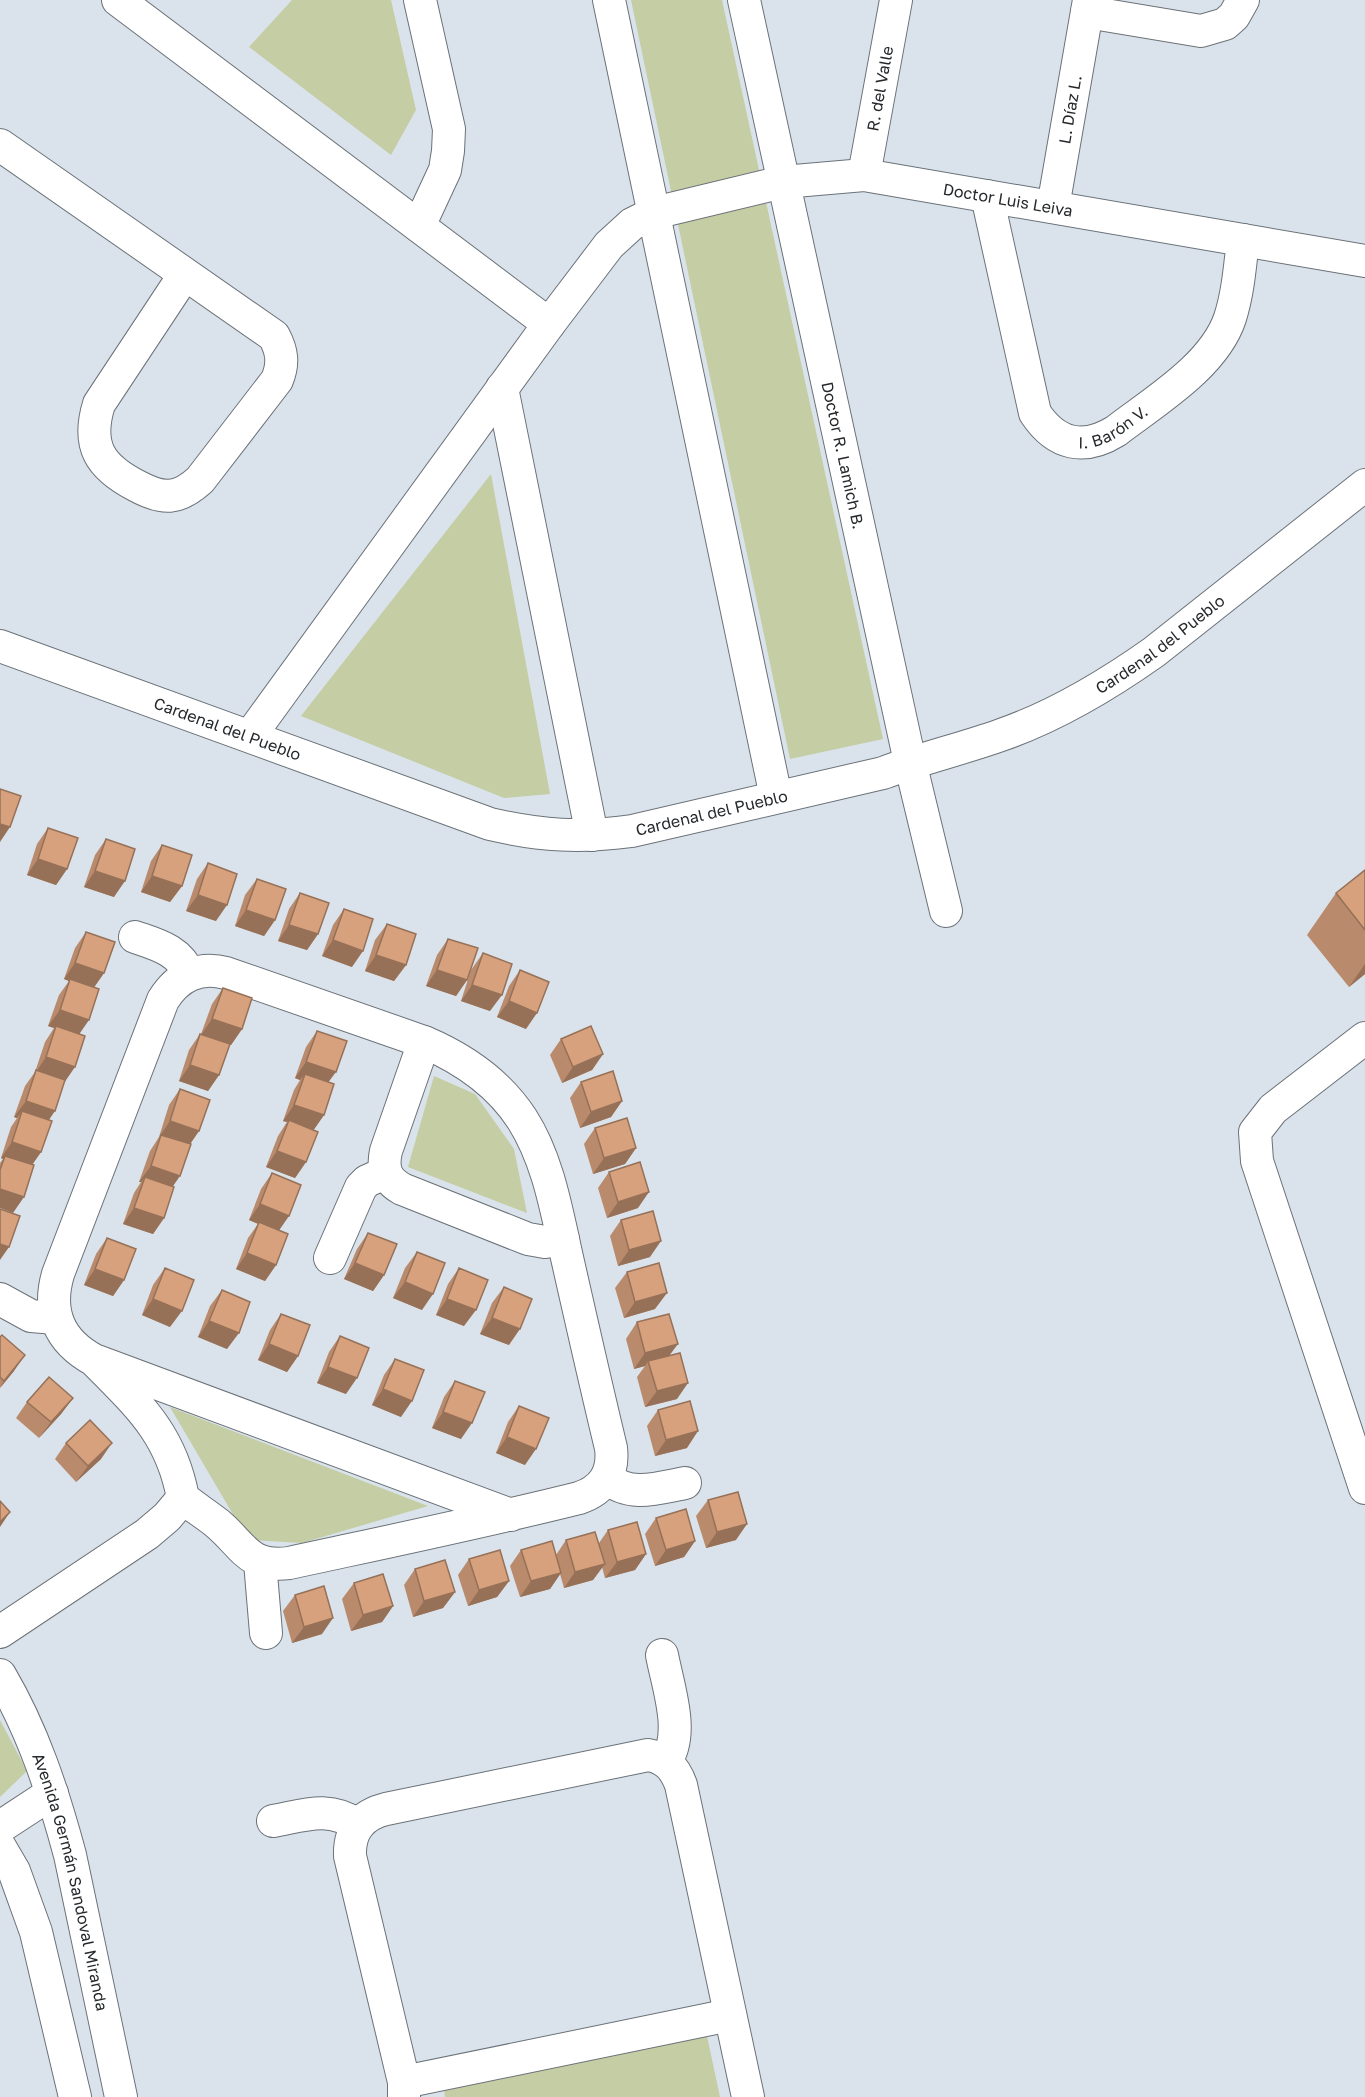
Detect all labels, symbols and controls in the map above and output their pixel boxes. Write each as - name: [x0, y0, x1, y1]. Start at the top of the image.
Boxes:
- street label: R. del Valle: [862, 44, 897, 133]
- street label: L. Díaz L.: [1054, 74, 1086, 145]
- street label: Doctor Luis Leiva: [942, 179, 1074, 221]
- street label: Doctor R. Lamich B.: [817, 380, 869, 531]
- street label: I. Barón V.: [1078, 401, 1152, 453]
- street label: Cardenal del Pueblo: [1092, 590, 1228, 698]
- street label: Cardenal del Pueblo: [151, 693, 304, 765]
- street label: Cardenal del Pueblo: [634, 785, 789, 840]
- street label: Avenida Germán Sandoval Miranda: [28, 1750, 113, 2013]

